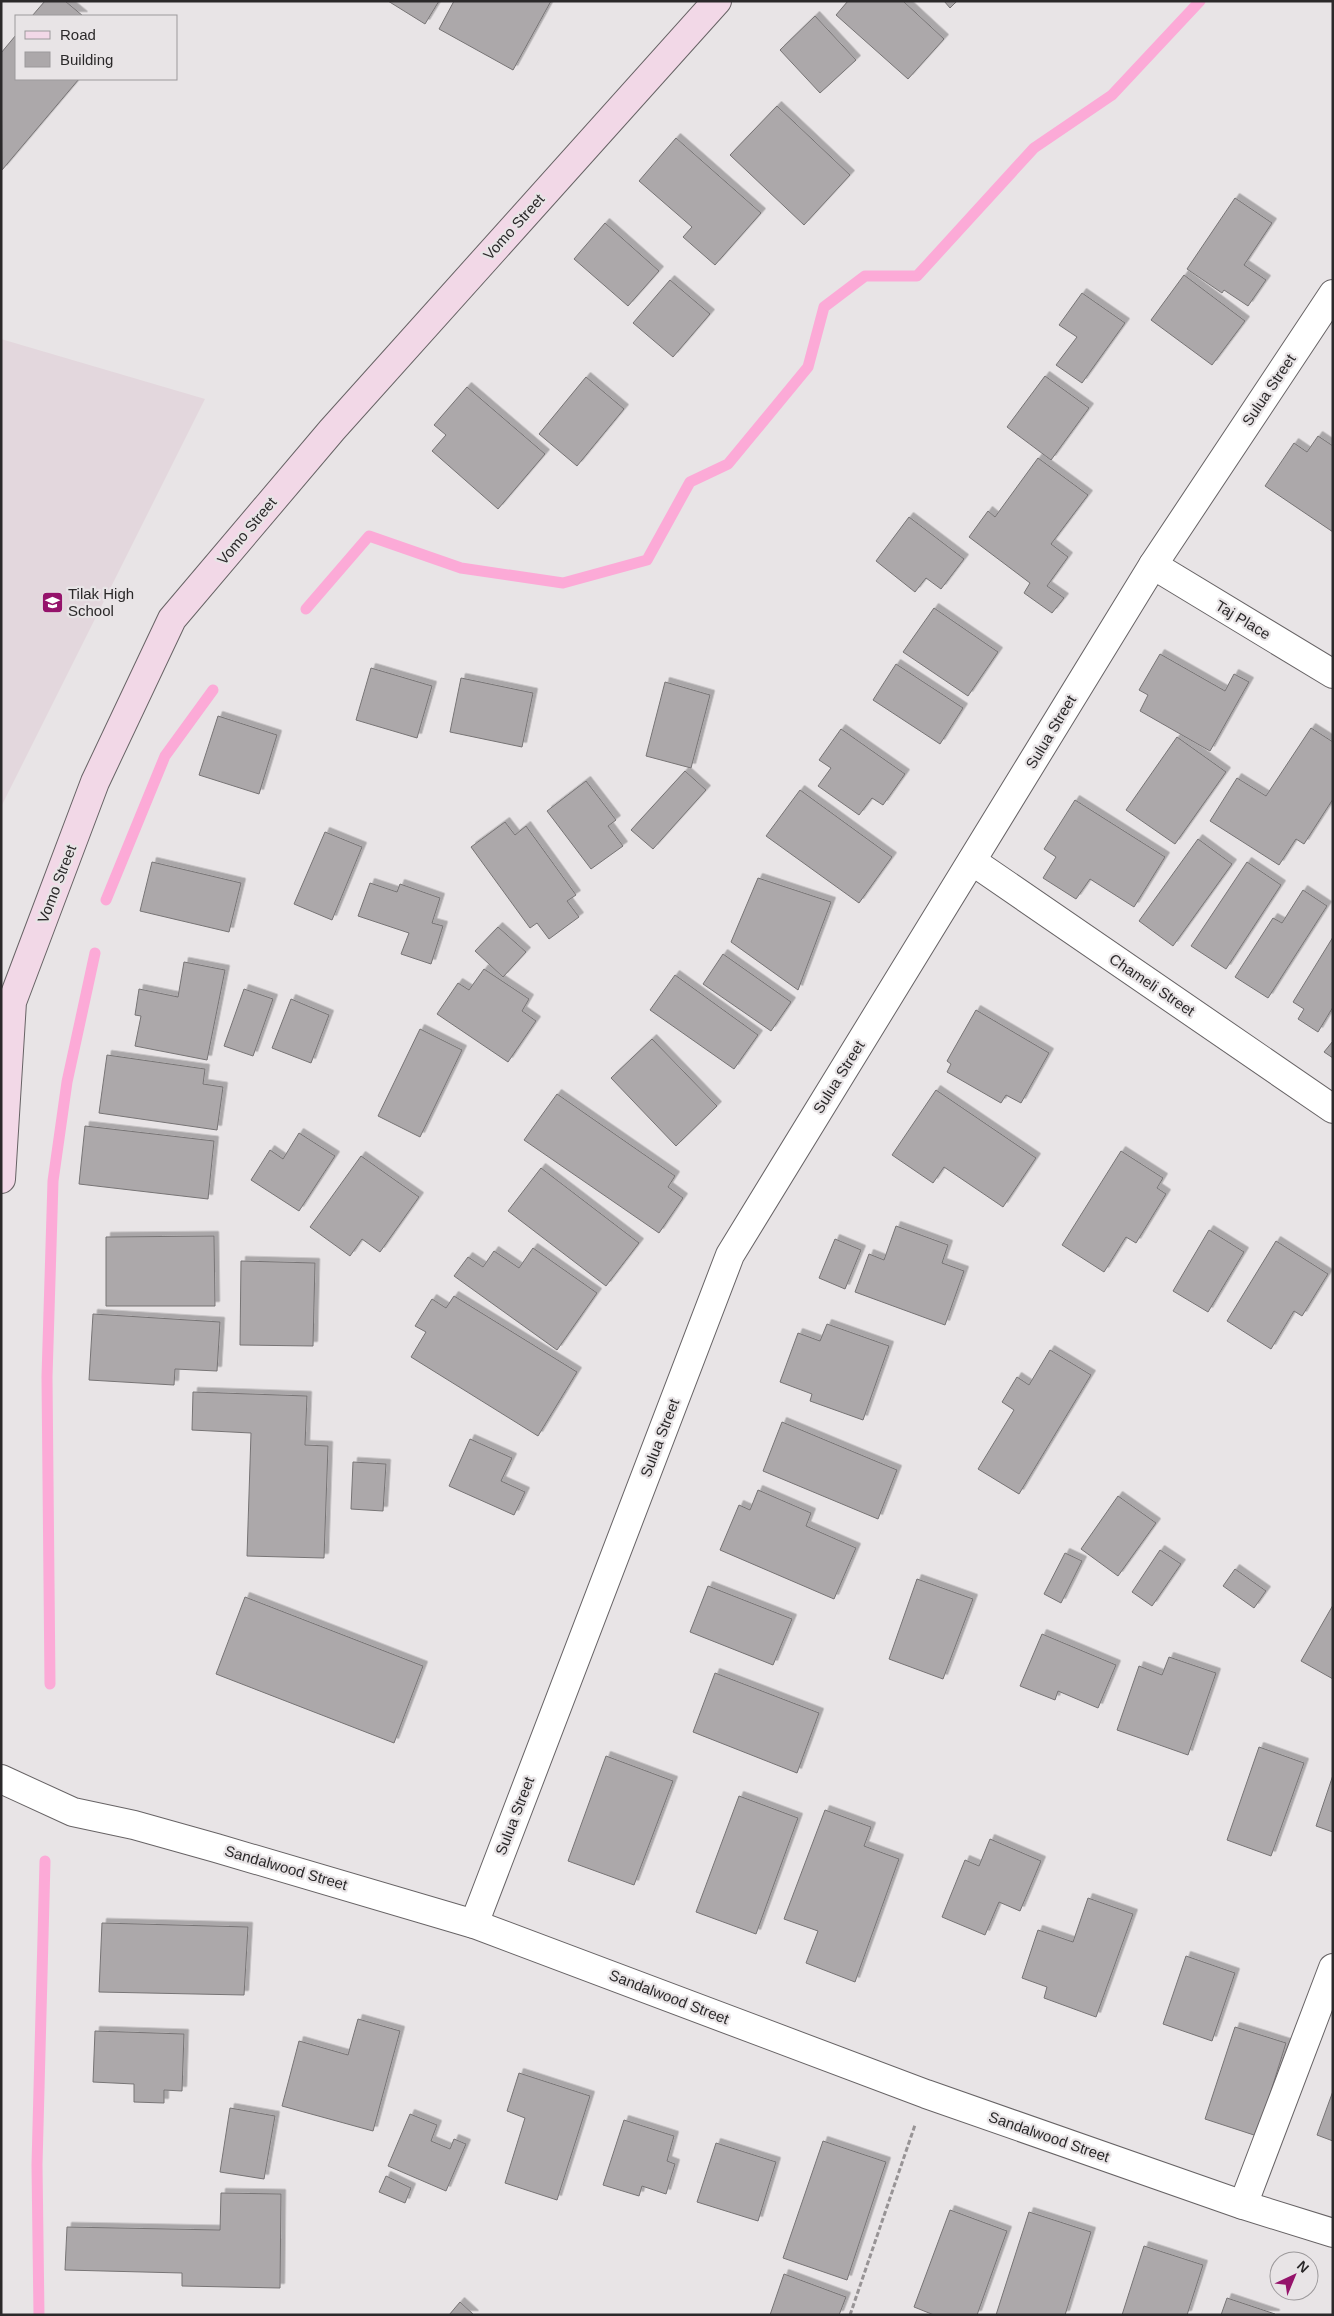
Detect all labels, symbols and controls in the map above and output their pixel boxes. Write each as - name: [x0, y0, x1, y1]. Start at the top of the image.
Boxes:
- legend: [15, 15, 178, 80]
- text: Road: [60, 26, 96, 43]
- text: Building: [60, 51, 113, 68]
- street label: Vomo Street: [480, 190, 548, 263]
- street label: Sulua Street: [1238, 350, 1299, 429]
- street label: Vomo Street: [214, 493, 280, 568]
- place label: Tilak High School: [68, 585, 134, 619]
- school or university icon: Tilak High School: [40, 591, 64, 615]
- street label: Taj Place: [1213, 597, 1274, 643]
- street label: Sulua Street: [1022, 691, 1080, 772]
- street label: Vomo Street: [34, 841, 80, 925]
- street label: Chameli Street: [1106, 950, 1199, 1020]
- street label: Sulua Street: [809, 1037, 868, 1116]
- street label: Sulua Street: [637, 1395, 683, 1479]
- street label: Sulua Street: [492, 1773, 538, 1857]
- street label: Sandalwood Street: [223, 1842, 350, 1893]
- street label: Sandalwood Street: [607, 1966, 732, 2027]
- street label: Sandalwood Street: [986, 2108, 1113, 2165]
- north arrow: [1269, 2251, 1319, 2301]
- text: N: [1294, 2257, 1312, 2276]

